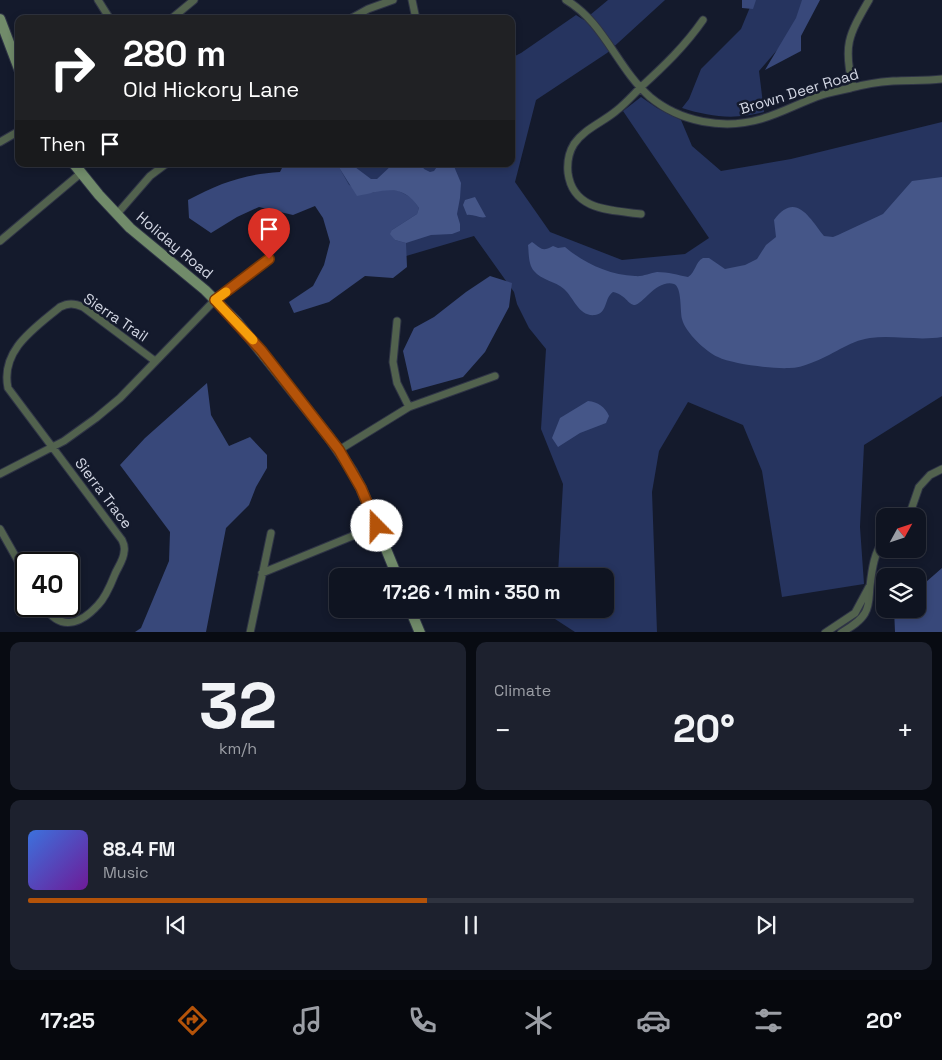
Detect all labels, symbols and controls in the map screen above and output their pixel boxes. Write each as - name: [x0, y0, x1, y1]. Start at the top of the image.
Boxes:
- text: 280 m: [123, 32, 226, 76]
- icon: right: [40, 35, 105, 100]
- street label: Brown Deer Road: [737, 64, 861, 118]
- text: Old Hickory Lane: [123, 75, 299, 103]
- icon: arrive: [96, 130, 124, 158]
- text: Then: [40, 132, 86, 157]
- street label: Holiday Road: [133, 207, 217, 283]
- pin: [248, 208, 290, 259]
- icon: arrive: [255, 215, 283, 243]
- street label: Sierra Trail: [80, 288, 152, 346]
- street label: Sierra Trace: [71, 454, 137, 532]
- position arrow: [350, 499, 402, 551]
- north arrow: [876, 508, 926, 558]
- map controls: [876, 508, 926, 618]
- speed limit sign: 40: [15, 552, 80, 617]
- button: layers: [876, 568, 926, 618]
- text: 17:26 · 1 min · 350 m: [382, 580, 561, 605]
- text: 32: [199, 664, 277, 747]
- text: Climate: [494, 680, 551, 701]
- text: 20°: [673, 705, 735, 753]
- text: −: [494, 712, 511, 748]
- text: +: [897, 712, 914, 748]
- text: km/h: [219, 738, 257, 759]
- text: 88.4 FM: [103, 837, 175, 862]
- text: Music: [103, 862, 149, 883]
- icon: previous: [162, 911, 190, 939]
- icon: pause: [457, 911, 485, 939]
- icon: next: [752, 911, 780, 939]
- icon: directions: [175, 1003, 210, 1038]
- icon: music: [290, 1003, 325, 1038]
- icon: phone: [405, 1003, 440, 1038]
- icon: climate: [521, 1003, 556, 1038]
- icon: car: [636, 1003, 671, 1038]
- icon: filters: [751, 1003, 786, 1038]
- text: 17:25: [40, 1006, 95, 1034]
- text: 20°: [866, 1006, 902, 1034]

